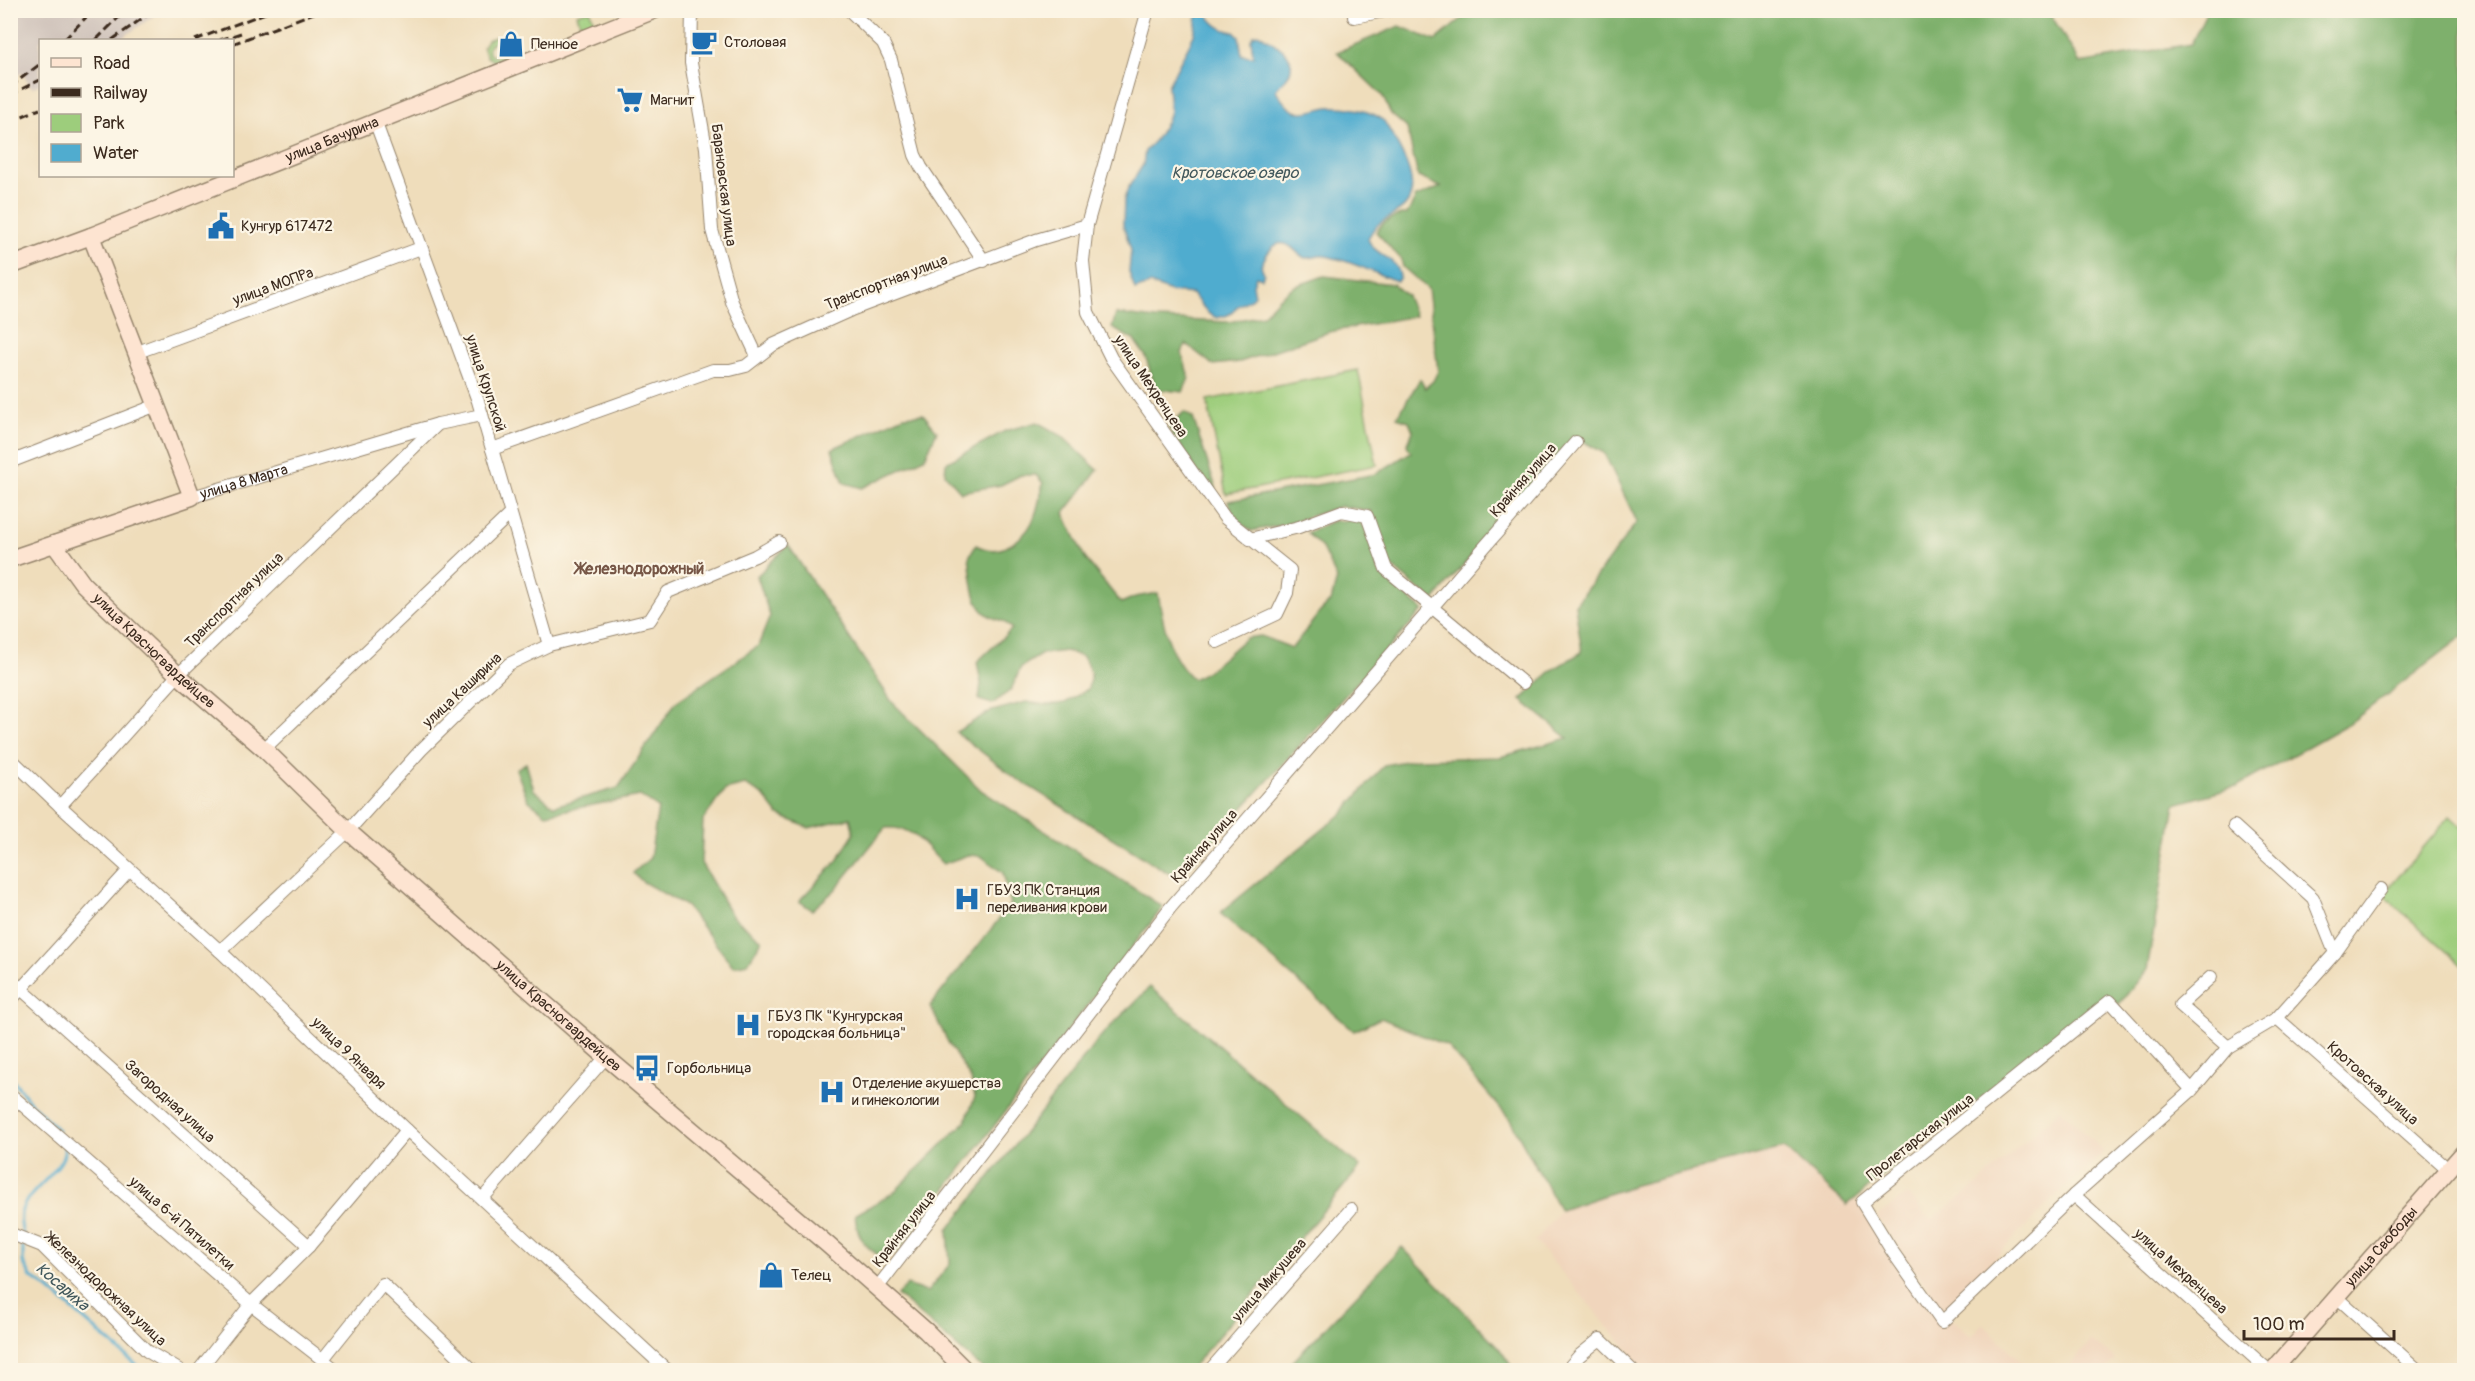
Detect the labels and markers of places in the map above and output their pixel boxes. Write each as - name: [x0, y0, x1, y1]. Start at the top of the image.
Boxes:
- cafe icon: Столовая: [689, 27, 719, 57]
- shop icon: Пенное: [496, 29, 526, 59]
- place label: Столовая: [724, 33, 786, 52]
- place label: Пенное: [531, 35, 578, 54]
- supermarket icon: Магнит: [615, 85, 645, 115]
- place label: Магнит: [650, 91, 695, 110]
- public building icon: Кунгур 617472: [206, 211, 236, 241]
- place label: Кунгур 617472: [241, 217, 333, 236]
- place label: ГБУЗ ПК Станция переливания крови: [987, 881, 1107, 917]
- hospital icon: ГБУЗ ПК Станция переливания крови: [952, 884, 982, 914]
- place label: ГБУЗ ПК "Кунгурская городская больница": [768, 1007, 906, 1043]
- hospital icon: ГБУЗ ПК "Кунгурская городская больница": [733, 1010, 763, 1040]
- bus stop icon: Горбольница: [632, 1053, 662, 1083]
- place label: Горбольница: [667, 1059, 751, 1078]
- place label: Отделение акушерства и гинекологии: [852, 1074, 1001, 1110]
- hospital icon: Отделение акушерства и гинекологии: [817, 1077, 847, 1107]
- shop icon: Телец: [756, 1260, 786, 1290]
- place label: Телец: [791, 1266, 831, 1285]

